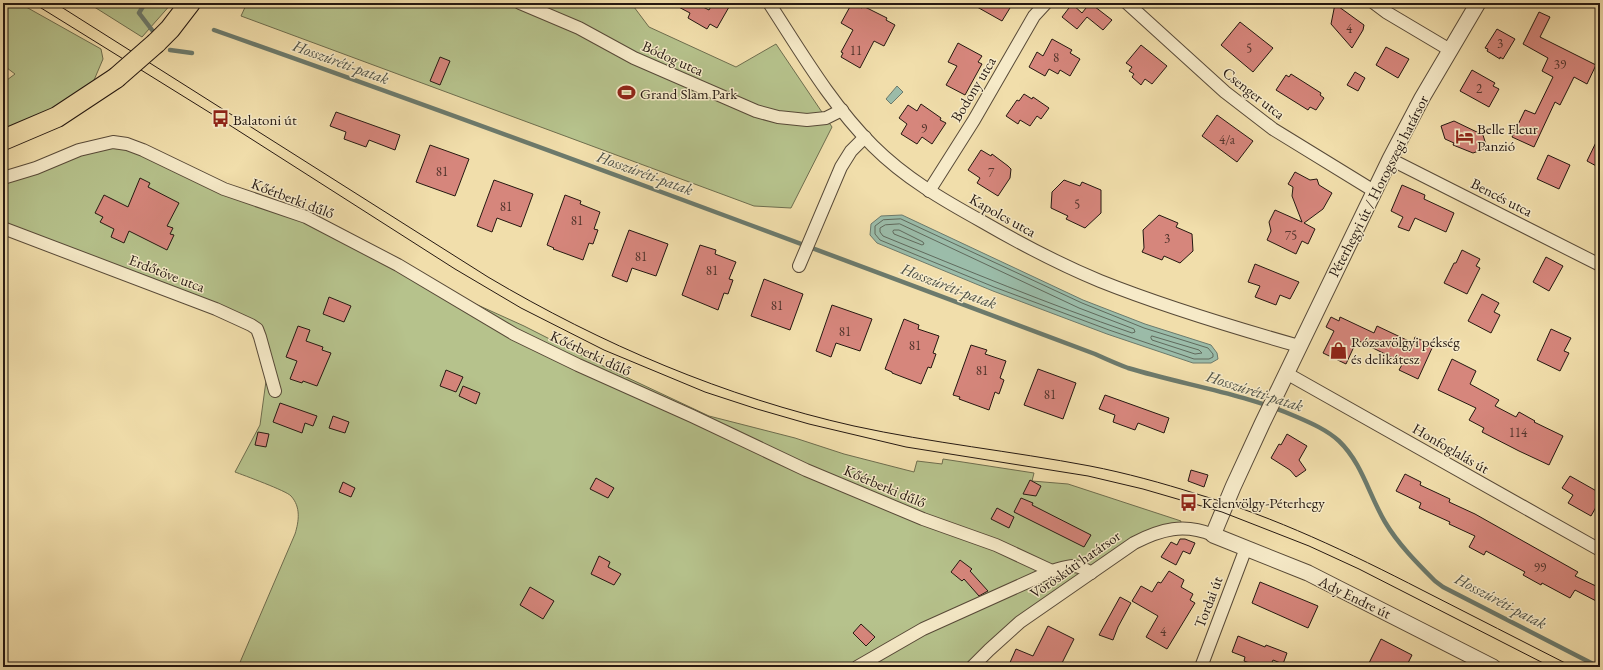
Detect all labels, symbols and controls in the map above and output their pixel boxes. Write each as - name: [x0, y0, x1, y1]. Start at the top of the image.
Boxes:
- house number: 4: [1346, 20, 1353, 37]
- water label: Hosszúréti-patak: [289, 35, 393, 89]
- house number: 3: [1497, 35, 1503, 52]
- street label: Bódog utca: [639, 36, 707, 80]
- house number: 5: [1246, 40, 1252, 57]
- house number: 11: [850, 42, 862, 59]
- house number: 8: [1053, 49, 1059, 66]
- street label: Bodony utca: [946, 53, 1000, 125]
- house number: 39: [1554, 56, 1567, 73]
- street label: Csenger utca: [1219, 63, 1289, 123]
- house number: 2: [1476, 80, 1483, 97]
- sports icon: Grand Slam Park: [617, 83, 637, 103]
- place label: Grand Slam Park: [640, 84, 738, 103]
- street label: Péterhegyi út / Horogszegi határsor: [1324, 92, 1432, 280]
- bus stop icon: Balatoni út: [210, 109, 230, 129]
- place label: Balatoni út: [233, 110, 297, 129]
- place label: Belle Fleur Panzió: [1477, 119, 1538, 155]
- house number: 9: [921, 120, 928, 137]
- hotel icon: Belle Fleur Panzió: [1454, 127, 1474, 147]
- house number: 4/a: [1219, 131, 1236, 148]
- water label: Hosszúréti-patak: [593, 146, 697, 200]
- house number: 81: [436, 163, 448, 180]
- house number: 7: [988, 164, 995, 181]
- street label: Kőérberki dűlő: [249, 173, 337, 223]
- street label: Bencés utca: [1468, 173, 1536, 221]
- street label: Kapolcs utca: [966, 189, 1040, 241]
- house number: 5: [1074, 196, 1080, 213]
- house number: 81: [500, 198, 512, 215]
- house number: 81: [571, 212, 583, 229]
- house number: 75: [1285, 227, 1297, 244]
- house number: 3: [1164, 230, 1170, 247]
- house number: 81: [635, 248, 647, 265]
- street label: Erdőtöve utca: [126, 250, 208, 296]
- water label: Hosszúréti-patak: [897, 258, 1001, 314]
- house number: 81: [706, 262, 718, 279]
- house number: 81: [771, 297, 783, 314]
- house number: 81: [839, 323, 851, 340]
- street label: Kőérberki dűlő: [547, 326, 635, 380]
- place label: Rózsavölgyi pékség és delikátesz: [1351, 332, 1460, 368]
- house number: 81: [909, 337, 921, 354]
- shop icon: Rózsavölgyi pékség és delikátesz: [1328, 340, 1348, 360]
- house number: 81: [976, 362, 988, 379]
- water label: Hosszúréti-patak: [1203, 365, 1307, 417]
- house number: 81: [1044, 386, 1056, 403]
- street label: Honfoglalás út: [1409, 418, 1493, 478]
- house number: 114: [1509, 424, 1528, 441]
- street label: Kőérberki dűlő: [841, 460, 929, 512]
- bus stop icon: Kelenvölgy-Péterhegy: [1179, 492, 1199, 512]
- place label: Kelenvölgy-Péterhegy: [1202, 493, 1325, 512]
- street label: Vöröskúti határsor: [1026, 526, 1124, 602]
- house number: 99: [1534, 559, 1547, 576]
- water label: Hosszúréti-patak: [1451, 568, 1551, 634]
- street label: Ady Endre út: [1315, 571, 1394, 623]
- street label: Tordai út: [1189, 573, 1227, 631]
- house number: 4: [1160, 623, 1167, 640]

